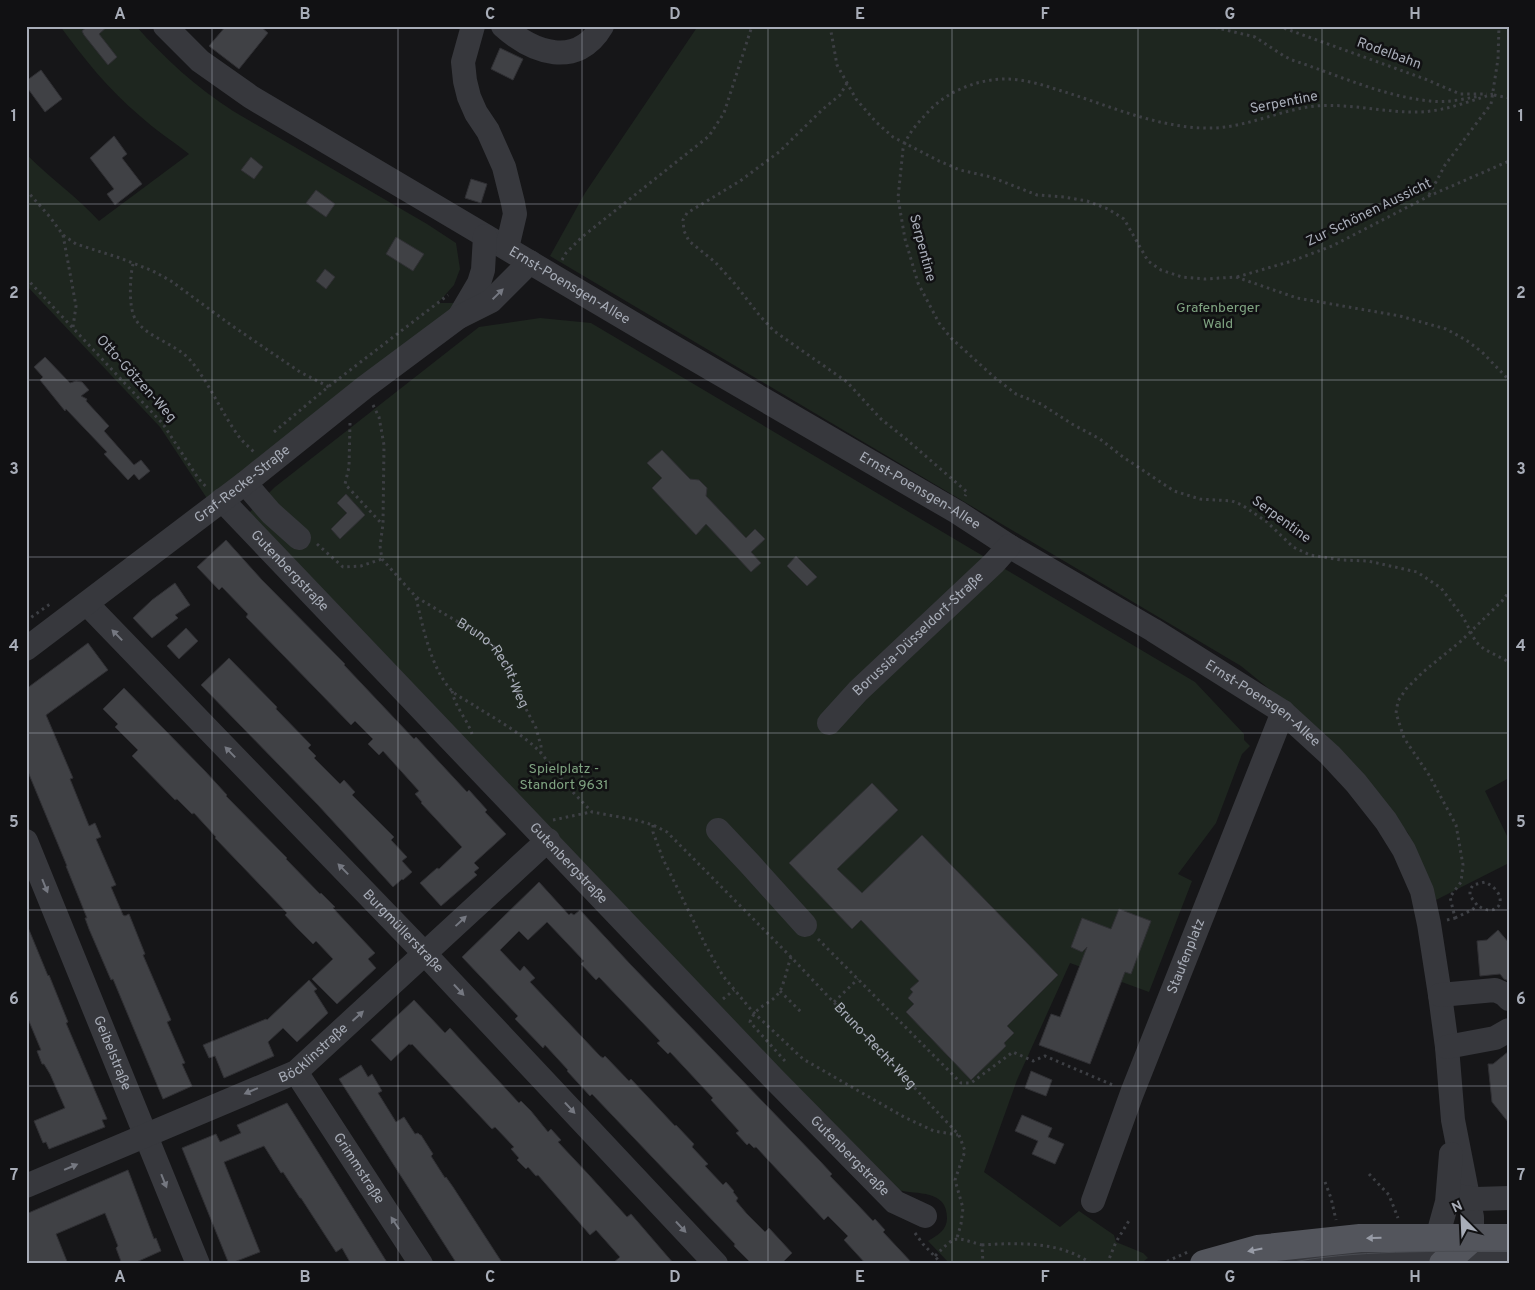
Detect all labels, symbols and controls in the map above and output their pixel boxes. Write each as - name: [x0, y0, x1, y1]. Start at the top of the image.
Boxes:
- text: A: [114, 5, 126, 25]
- text: B: [299, 5, 311, 25]
- text: C: [485, 5, 495, 25]
- text: D: [669, 5, 681, 25]
- text: E: [855, 5, 865, 25]
- text: F: [1040, 5, 1050, 25]
- text: G: [1225, 5, 1235, 25]
- text: H: [1409, 5, 1421, 25]
- street label: Rodelbahn: [1354, 34, 1424, 74]
- street label: Serpentine: [1249, 88, 1319, 118]
- text: 1: [11, 107, 17, 127]
- text: 1: [1518, 107, 1524, 127]
- street label: Zur Schönen Aussicht: [1304, 175, 1434, 251]
- street label: Serpentine: [905, 213, 939, 283]
- street label: Ernst-Poensgen-Allee: [506, 243, 633, 328]
- text: 2: [9, 284, 19, 304]
- text: 2: [1516, 284, 1526, 304]
- one-way arrow: [491, 288, 503, 300]
- park label: Grafenberger Wald: [1176, 300, 1260, 333]
- street label: Otto-Götzen-Weg: [92, 332, 180, 426]
- street label: Graf-Recke-Straße: [191, 442, 294, 527]
- street label: Ernst-Poensgen-Allee: [856, 448, 984, 533]
- text: 3: [9, 460, 19, 480]
- text: 3: [1516, 460, 1526, 480]
- street label: Serpentine: [1248, 493, 1314, 547]
- street label: Gutenbergstraße: [247, 527, 332, 615]
- street label: Borussia-Düsseldorf-Straße: [849, 569, 987, 700]
- street label: Bruno-Recht-Weg: [453, 614, 533, 711]
- one-way arrow: [111, 630, 123, 642]
- text: 4: [9, 637, 19, 657]
- text: 4: [1516, 637, 1526, 657]
- street label: Ernst-Poensgen-Allee: [1202, 657, 1324, 750]
- one-way arrow: [224, 746, 236, 758]
- park label: Spielplatz - Standort 9631: [519, 761, 609, 794]
- text: 5: [9, 813, 19, 833]
- text: 5: [1516, 813, 1526, 833]
- street label: Gutenbergstraße: [526, 819, 611, 908]
- one-way arrow: [337, 863, 349, 875]
- one-way arrow: [41, 879, 49, 893]
- street label: Burgmüllerstraße: [359, 886, 447, 977]
- one-way arrow: [455, 915, 467, 927]
- street label: Staufenplatz: [1164, 916, 1209, 996]
- one-way arrow: [453, 983, 465, 995]
- text: 6: [9, 990, 19, 1010]
- text: 6: [1516, 990, 1526, 1010]
- street label: Bruno-Recht-Weg: [830, 999, 920, 1093]
- one-way arrow: [351, 1010, 363, 1022]
- street label: Geibelstraße: [89, 1013, 135, 1093]
- street label: Böcklinstraße: [276, 1020, 352, 1087]
- one-way arrow: [244, 1088, 258, 1096]
- one-way arrow: [564, 1102, 576, 1114]
- street label: Gutenbergstraße: [807, 1112, 893, 1200]
- street label: Grimmstraße: [329, 1130, 388, 1207]
- one-way arrow: [64, 1163, 79, 1171]
- text: 7: [10, 1166, 18, 1186]
- text: 7: [1517, 1166, 1525, 1186]
- one-way arrow: [161, 1174, 169, 1188]
- north arrow: [1438, 1192, 1488, 1242]
- text: N: [1449, 1198, 1465, 1217]
- one-way arrow: [390, 1216, 400, 1230]
- one-way arrow: [675, 1220, 687, 1232]
- one-way arrow: [1365, 1234, 1381, 1242]
- one-way arrow: [1247, 1246, 1262, 1254]
- text: A: [114, 1268, 126, 1288]
- text: B: [299, 1268, 311, 1288]
- text: C: [485, 1268, 495, 1288]
- text: D: [669, 1268, 681, 1288]
- text: E: [855, 1268, 865, 1288]
- text: F: [1040, 1268, 1050, 1288]
- text: G: [1225, 1268, 1235, 1288]
- text: H: [1409, 1268, 1421, 1288]

